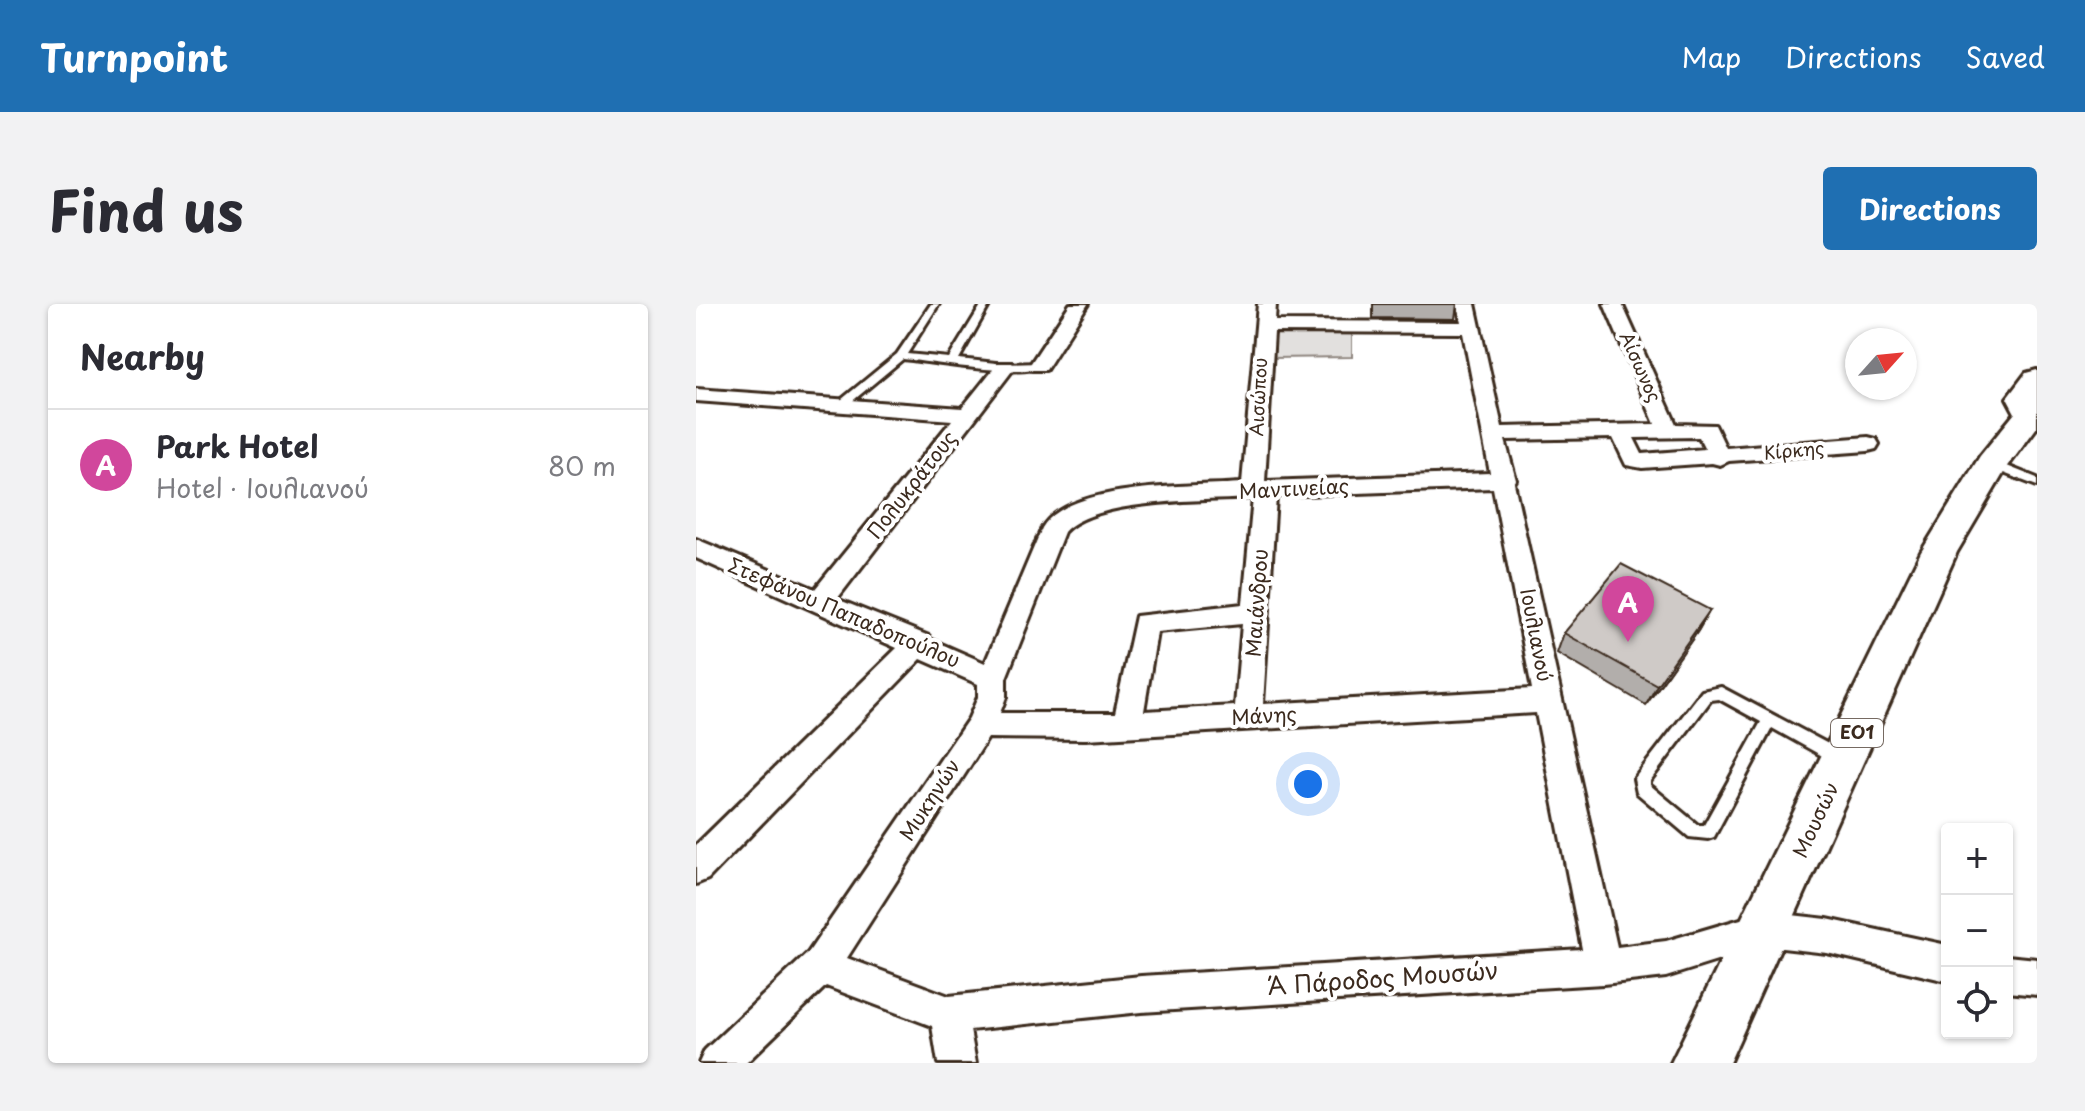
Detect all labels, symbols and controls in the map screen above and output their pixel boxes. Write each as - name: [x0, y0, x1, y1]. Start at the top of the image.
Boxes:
- text: Turnpoint: [40, 28, 228, 85]
- text: Map: [1682, 35, 1741, 78]
- text: Directions: [1785, 35, 1922, 78]
- text: Saved: [1966, 35, 2045, 78]
- text: Find us: [48, 166, 244, 251]
- button: Directions: [1823, 167, 2037, 250]
- street label: Αίσωνος: [1614, 327, 1669, 406]
- north arrow: [1845, 328, 1917, 400]
- text: Nearby: [80, 330, 205, 382]
- street label: Αισώπου: [1242, 357, 1273, 437]
- text: Park Hotel: [156, 423, 318, 468]
- street label: Πολυκράτους: [859, 424, 963, 545]
- street label: Κίρκης: [1762, 433, 1825, 466]
- text: A: [96, 446, 116, 485]
- text: 80 m: [548, 446, 616, 485]
- text: Hotel · Ιουλιανού: [156, 468, 369, 507]
- street label: Μαντινείας: [1238, 470, 1350, 506]
- street label: Μαιάνδρου: [1237, 548, 1275, 658]
- street label: Στεφάνου Παπαδοπούλου: [724, 550, 965, 675]
- pin: A: [1602, 576, 1654, 642]
- street label: Ιουλιανού: [1513, 586, 1561, 684]
- street label: Μάνης: [1230, 698, 1297, 732]
- road number: ΕΟ1: [1831, 719, 1883, 747]
- street label: Μυκηνών: [891, 752, 967, 846]
- your location: [1288, 764, 1328, 804]
- street label: Μουσών: [1784, 777, 1846, 862]
- map controls: [1941, 823, 2013, 1039]
- button: +: [1941, 823, 2013, 895]
- button: −: [1941, 895, 2013, 967]
- street label: Α΄ Πάροδος Μουσών: [1266, 951, 1499, 1003]
- button: locate: [1941, 967, 2013, 1039]

